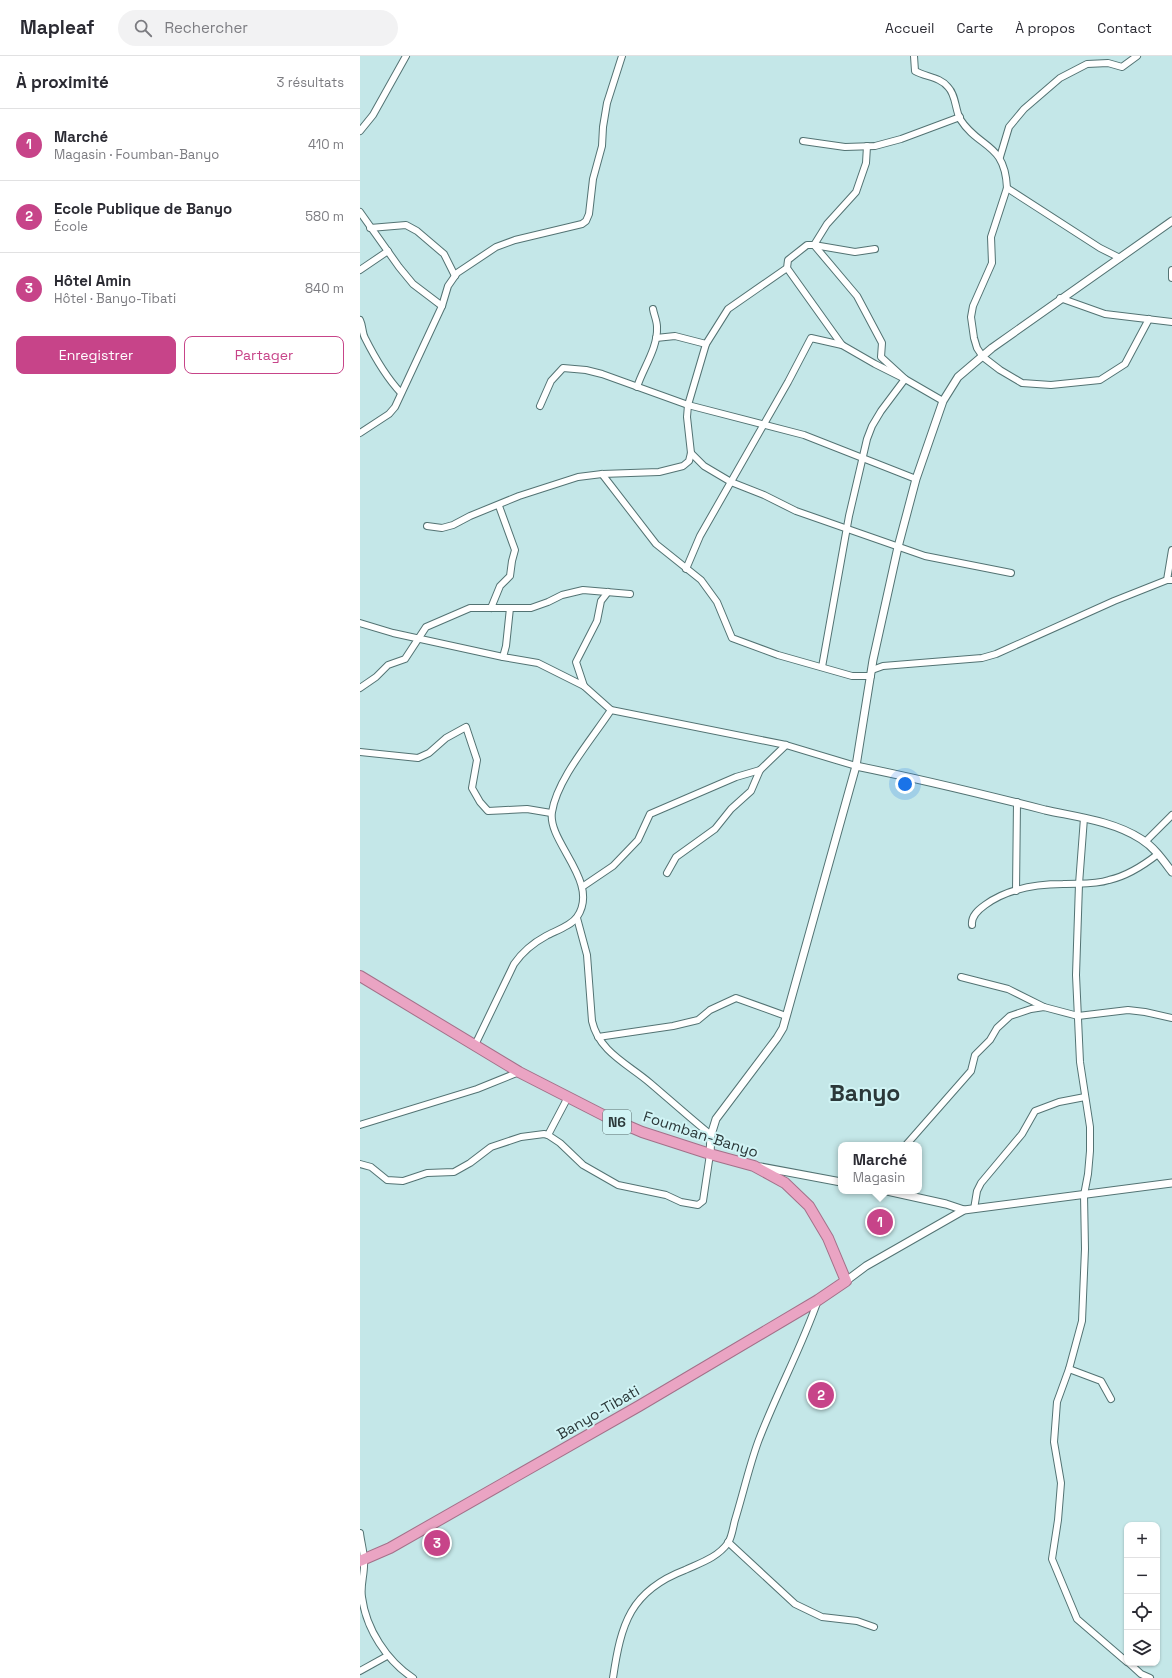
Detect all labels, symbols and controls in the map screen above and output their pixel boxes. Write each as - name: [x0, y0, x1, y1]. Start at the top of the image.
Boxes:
- search box: [118, 10, 398, 46]
- text: Mapleaf: [20, 15, 94, 40]
- icon: search: [132, 17, 154, 39]
- text: Rechercher: [164, 18, 248, 37]
- text: Accueil: [885, 19, 934, 37]
- text: Carte: [956, 19, 993, 37]
- text: À propos: [1015, 19, 1075, 37]
- text: Contact: [1097, 19, 1152, 37]
- text: À proximité: [16, 71, 109, 93]
- text: 3 résultats: [277, 74, 344, 91]
- text: Marché: [54, 127, 108, 146]
- text: 1: [26, 136, 32, 153]
- text: 410 m: [308, 136, 344, 153]
- text: Magasin · Foumban-Banyo: [54, 146, 219, 163]
- text: Ecole Publique de Banyo: [54, 199, 232, 218]
- text: 2: [25, 208, 33, 225]
- text: 580 m: [305, 208, 344, 225]
- text: École: [54, 218, 88, 235]
- text: Hôtel Amin: [54, 271, 131, 290]
- text: 3: [25, 280, 33, 297]
- text: 840 m: [305, 280, 344, 297]
- text: Hôtel · Banyo-Tibati: [54, 290, 176, 307]
- button: Enregistrer: [16, 336, 176, 374]
- button: Partager: [184, 336, 344, 374]
- your location: [895, 774, 915, 794]
- district label: Banyo: [830, 1078, 900, 1108]
- street label: Foumban-Banyo: [641, 1106, 761, 1162]
- road number: N6: [603, 1110, 631, 1134]
- popup: [838, 1142, 922, 1194]
- text: Marché: [853, 1150, 907, 1169]
- text: Magasin: [853, 1169, 905, 1186]
- pin: 1: [867, 1207, 893, 1237]
- pin: 2: [808, 1380, 834, 1410]
- street label: Banyo-Tibati: [553, 1381, 643, 1443]
- map controls: [1124, 1522, 1160, 1666]
- button: +: [1124, 1522, 1160, 1558]
- pin: 3: [424, 1528, 450, 1558]
- button: −: [1124, 1558, 1160, 1594]
- button: locate: [1124, 1594, 1160, 1630]
- button: layers: [1124, 1630, 1160, 1666]

